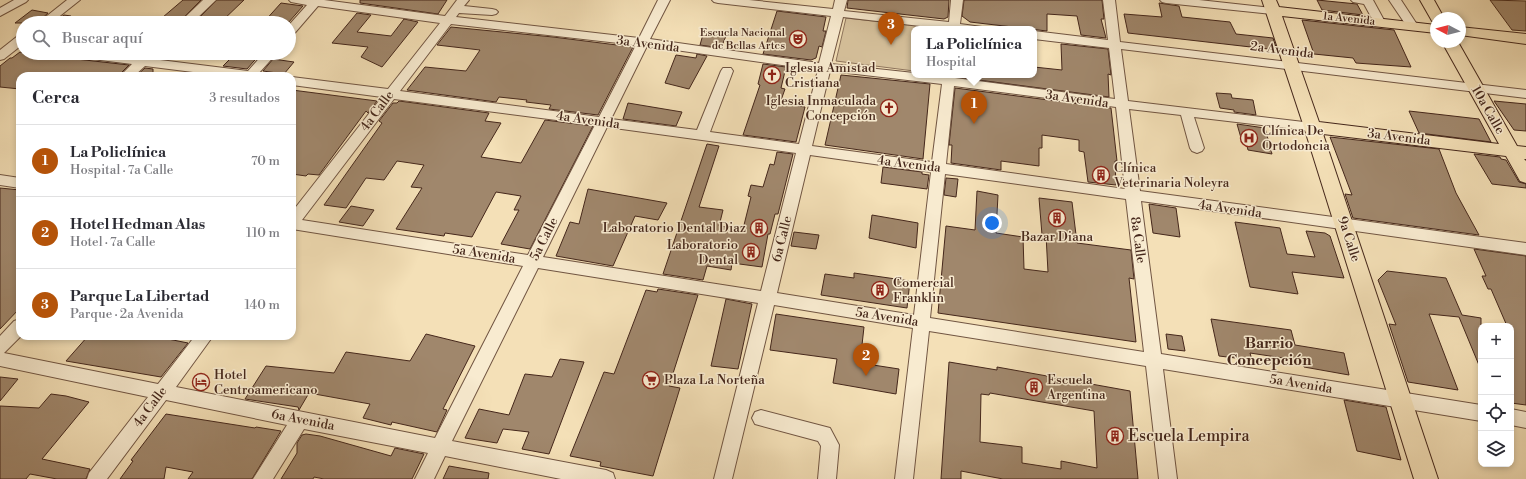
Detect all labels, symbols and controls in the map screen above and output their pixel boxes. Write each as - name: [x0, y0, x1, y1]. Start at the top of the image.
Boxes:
- street label: 1a Avenida: [1322, 9, 1376, 29]
- pin: 3: [878, 12, 904, 45]
- north arrow: [1430, 12, 1466, 48]
- search box: [16, 16, 296, 60]
- place label: Escuela Nacional de Bellas Artes: [700, 26, 786, 53]
- popup: [911, 26, 1037, 78]
- icon: search: [30, 27, 52, 49]
- text: Buscar aquí: [62, 29, 143, 48]
- theatre icon: Escuela Nacional de Bellas Artes: [788, 29, 808, 49]
- street label: 3a Avenida: [615, 32, 681, 56]
- text: La Policlínica: [926, 35, 1022, 54]
- street label: 2a Avenida: [1249, 38, 1315, 62]
- text: Hospital: [926, 54, 976, 70]
- place label: Iglesia Amistad Cristiana: [785, 60, 876, 91]
- church icon: Iglesia Amistad Cristiana: [762, 65, 782, 85]
- street label: 10a Calle: [1468, 83, 1508, 137]
- text: Cerca: [32, 87, 80, 109]
- street label: 4a Calle: [357, 87, 398, 134]
- street label: 3a Avenida: [1044, 87, 1110, 111]
- text: 3 resultados: [209, 90, 280, 106]
- pin: 1: [961, 91, 987, 124]
- place label: Iglesia Inmaculada Concepción: [766, 93, 876, 124]
- church icon: Iglesia Inmaculada Concepción: [879, 98, 899, 118]
- street label: 4a Avenida: [555, 108, 621, 132]
- place label: Clínica De Ortodoncia: [1262, 123, 1330, 154]
- street label: 3a Avenida: [1366, 125, 1432, 149]
- hospital icon: Clínica De Ortodoncia: [1239, 128, 1259, 148]
- text: La Policlínica: [70, 143, 166, 162]
- street label: 4a Avenida: [876, 152, 942, 176]
- text: 1: [42, 153, 48, 169]
- text: 70 m: [251, 153, 280, 169]
- place label: Clínica Veterinaria Noleyra: [1113, 160, 1230, 191]
- text: Hospital · 7a Calle: [70, 162, 173, 178]
- building icon: Clínica Veterinaria Noleyra: [1091, 165, 1111, 185]
- street label: 4a Avenida: [1197, 197, 1263, 221]
- building icon: Bazar Diana: [1047, 208, 1067, 228]
- your location: [982, 213, 1002, 233]
- street label: 5a Calle: [526, 214, 562, 263]
- street label: 6a Calle: [769, 214, 796, 264]
- street label: 9a Calle: [1334, 214, 1364, 264]
- text: Hotel Hedman Alas: [70, 215, 205, 234]
- street label: 8a Calle: [1127, 216, 1149, 265]
- building icon: Laboratorio Dental Diaz: [749, 218, 769, 238]
- place label: Laboratorio Dental Diaz: [603, 220, 746, 236]
- text: 2: [41, 225, 49, 241]
- text: 110 m: [246, 225, 280, 241]
- place label: Bazar Diana: [1020, 229, 1093, 245]
- text: Hotel · 7a Calle: [70, 234, 156, 250]
- place label: Laboratorio Dental: [667, 237, 738, 268]
- street label: 5a Avenida: [451, 241, 517, 267]
- building icon: Laboratorio Dental: [741, 242, 761, 262]
- place label: Comercial Franklin: [893, 275, 954, 306]
- building icon: Comercial Franklin: [870, 280, 890, 300]
- text: Parque La Libertad: [70, 287, 210, 306]
- text: 3: [41, 297, 49, 313]
- text: 140 m: [244, 297, 280, 313]
- street label: 5a Avenida: [854, 304, 920, 330]
- text: Parque · 2a Avenida: [70, 306, 184, 322]
- map controls: [1478, 323, 1514, 467]
- button: +: [1478, 323, 1514, 359]
- district label: Barrio Concepción: [1227, 334, 1312, 370]
- pin: 2: [853, 343, 879, 376]
- button: −: [1478, 359, 1514, 395]
- place label: Hotel Centroamericano: [214, 367, 318, 398]
- supermarket icon: Plaza La Norteña: [641, 370, 661, 390]
- street label: 5a Avenida: [1268, 371, 1334, 397]
- hotel icon: Hotel Centroamericano: [191, 372, 211, 392]
- place label: Plaza La Norteña: [664, 372, 765, 388]
- place label: Escuela Argentina: [1046, 372, 1106, 403]
- building icon: Escuela Argentina: [1024, 377, 1044, 397]
- street label: 4a Calle: [130, 383, 171, 430]
- button: locate: [1478, 395, 1514, 431]
- street label: 6a Avenida: [270, 406, 336, 434]
- building icon: Escuela Lempira: [1105, 426, 1125, 446]
- place label: Escuela Lempira: [1128, 426, 1250, 446]
- button: layers: [1478, 431, 1514, 467]

